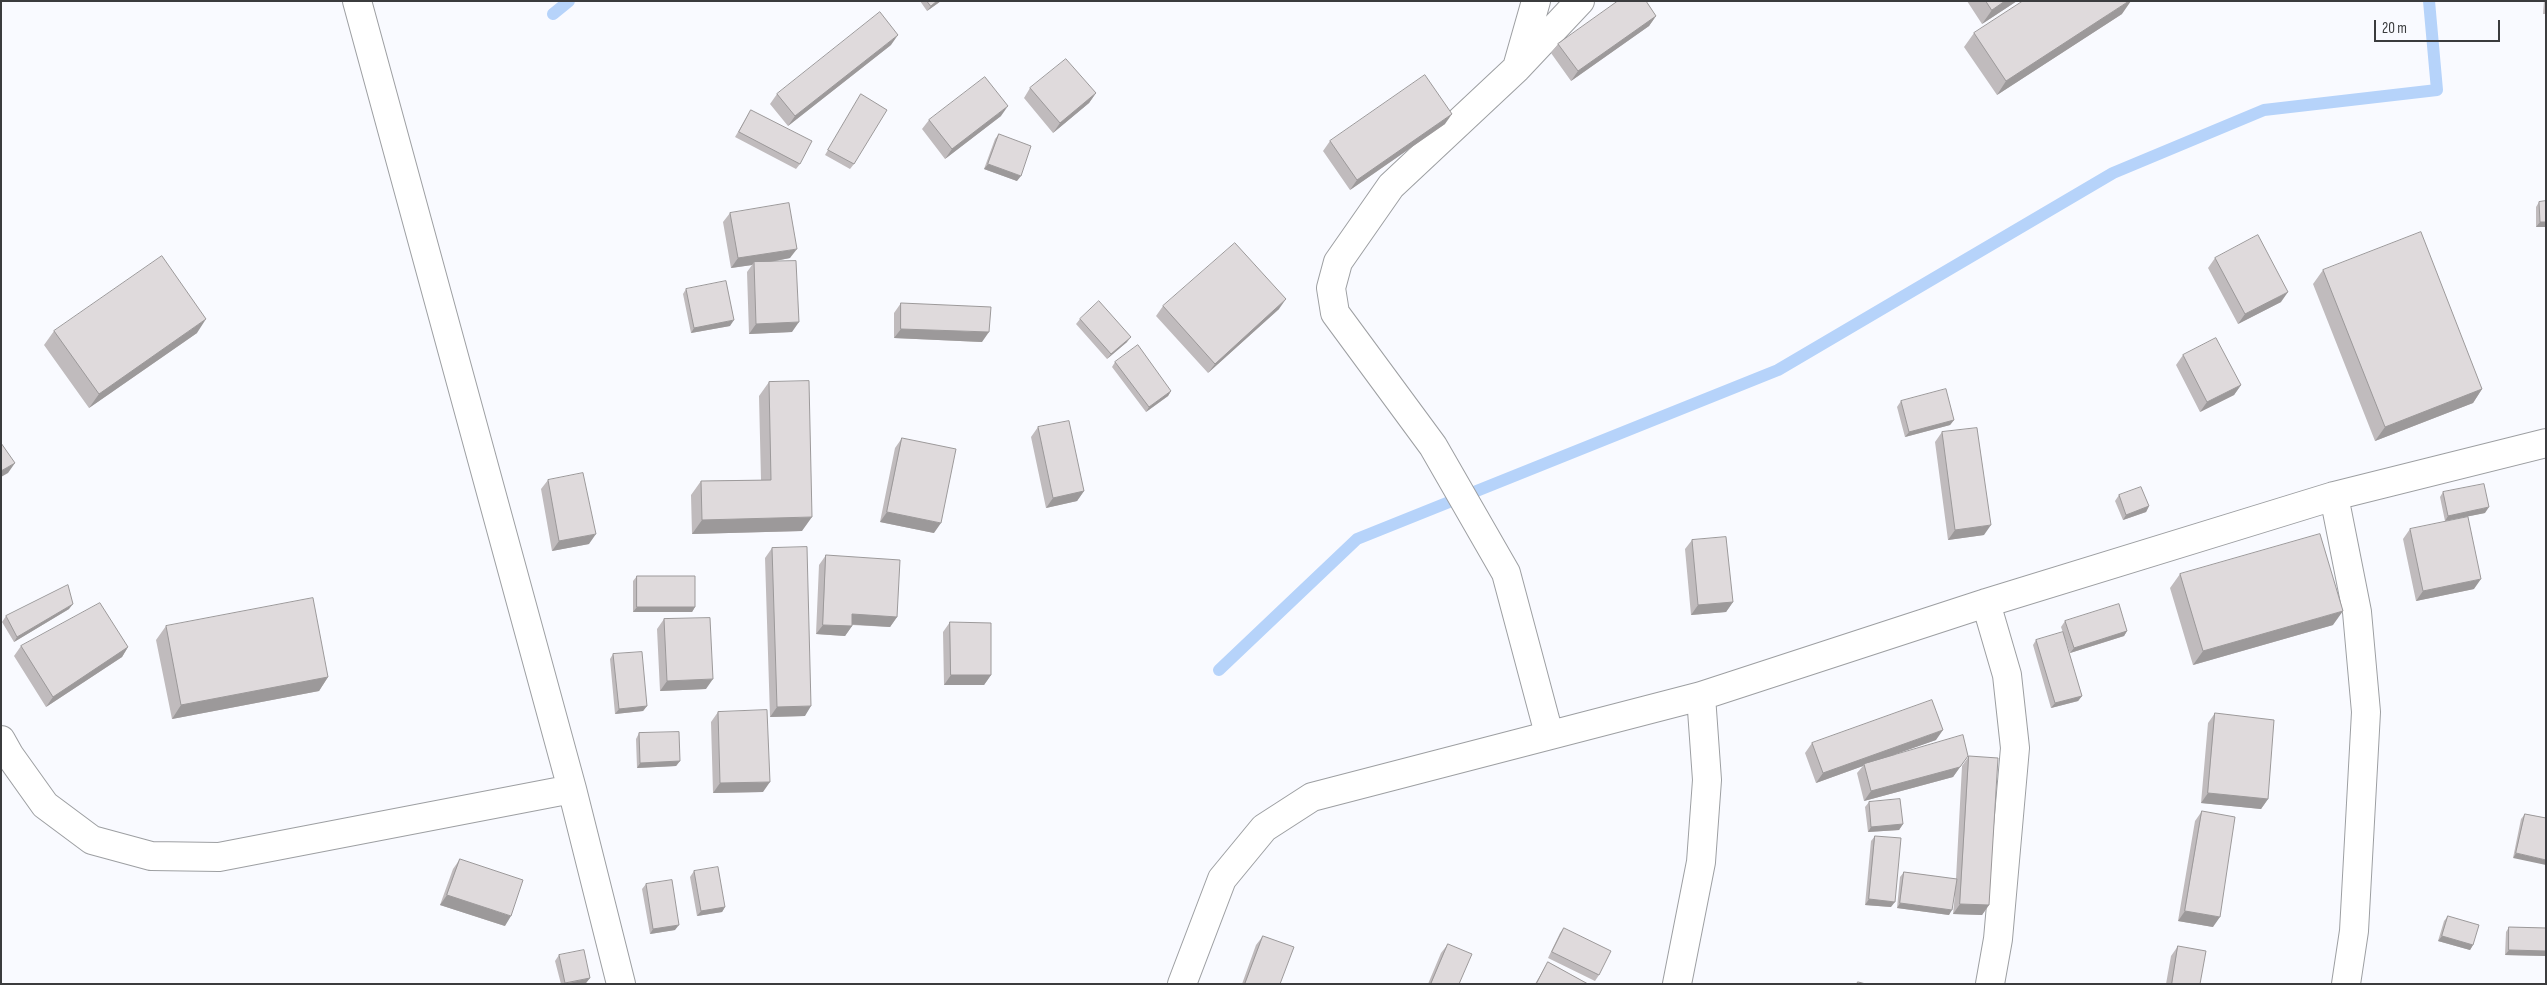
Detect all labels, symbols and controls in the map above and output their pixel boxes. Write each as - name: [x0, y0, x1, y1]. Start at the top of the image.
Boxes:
- scale bar: [2377, 10, 2503, 42]
- text: 20 m: [2382, 19, 2407, 38]

